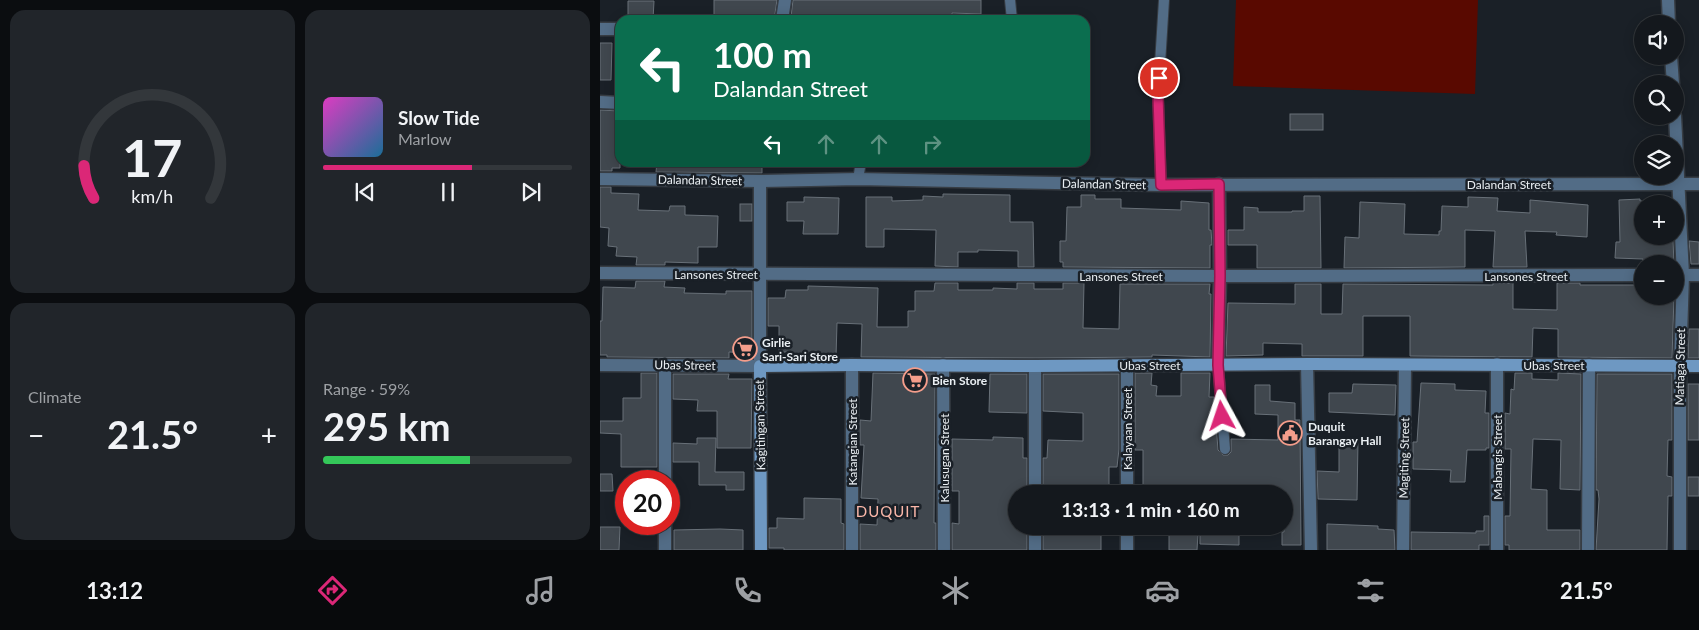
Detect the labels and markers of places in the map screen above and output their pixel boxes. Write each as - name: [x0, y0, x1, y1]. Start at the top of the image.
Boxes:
- pin: [1138, 57, 1180, 99]
- place label: Girlie Sari-Sari Store: [762, 335, 839, 364]
- supermarket icon: Girlie Sari-Sari Store: [732, 336, 758, 362]
- supermarket icon: Bien Store: [902, 367, 928, 393]
- place label: Bien Store: [932, 373, 988, 388]
- place label: Duquit Barangay Hall: [1308, 419, 1382, 448]
- public building icon: Duquit Barangay Hall: [1277, 420, 1303, 446]

